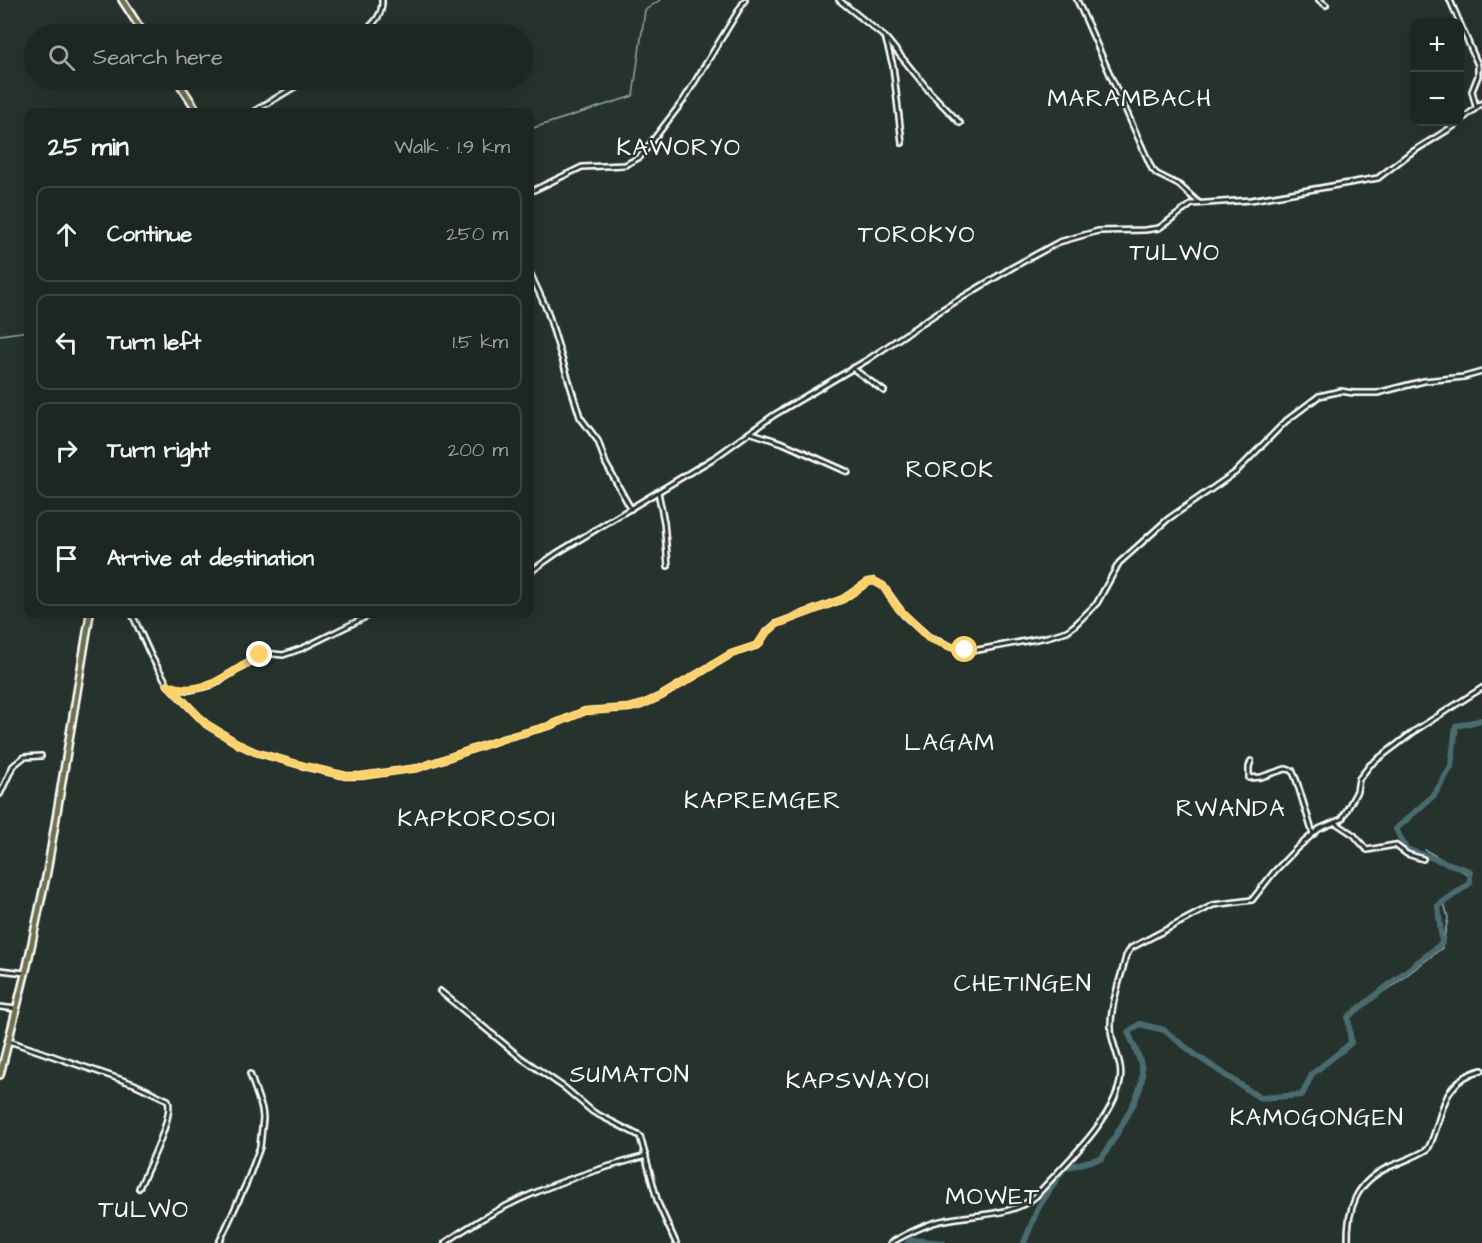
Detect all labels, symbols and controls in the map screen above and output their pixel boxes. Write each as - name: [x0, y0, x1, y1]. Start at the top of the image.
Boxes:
- map controls: [1410, 18, 1464, 126]
- button: +: [1410, 18, 1464, 72]
- search box: [24, 24, 534, 90]
- icon: search: [45, 41, 78, 74]
- text: Search here: [93, 42, 223, 73]
- button: −: [1410, 72, 1464, 126]
- district label: MARAMBACH: [1047, 82, 1213, 116]
- text: 25 min: [48, 129, 129, 165]
- district label: KAWORYO: [616, 131, 742, 165]
- text: Walk · 1.9 km: [394, 133, 510, 161]
- icon: ahead: [50, 218, 83, 251]
- district label: TOROKYO: [858, 218, 976, 252]
- text: Continue: [107, 219, 192, 250]
- text: 250 m: [446, 220, 508, 248]
- district label: TULWO: [1129, 236, 1221, 270]
- icon: left: [50, 326, 83, 359]
- text: Turn left: [107, 327, 201, 358]
- text: 1.5 km: [453, 328, 508, 356]
- icon: right: [50, 434, 83, 467]
- text: Turn right: [107, 435, 210, 466]
- text: 200 m: [448, 436, 508, 464]
- district label: ROROK: [906, 453, 994, 487]
- icon: arrive: [50, 542, 83, 575]
- text: Arrive at destination: [107, 543, 314, 574]
- route start: [951, 636, 977, 662]
- route end: [246, 641, 272, 667]
- district label: LAGAM: [904, 726, 996, 760]
- district label: KAPREMGER: [684, 784, 842, 818]
- district label: RWANDA: [1176, 792, 1286, 826]
- district label: KAPKOROSOI: [397, 802, 557, 836]
- district label: CHETINGEN: [954, 967, 1092, 1001]
- district label: SUMATON: [570, 1058, 690, 1092]
- district label: KAPSWAYOI: [786, 1064, 930, 1098]
- district label: KAMOGONGEN: [1230, 1101, 1404, 1135]
- district label: MOWET: [945, 1180, 1041, 1214]
- district label: TULWO: [98, 1193, 190, 1227]

